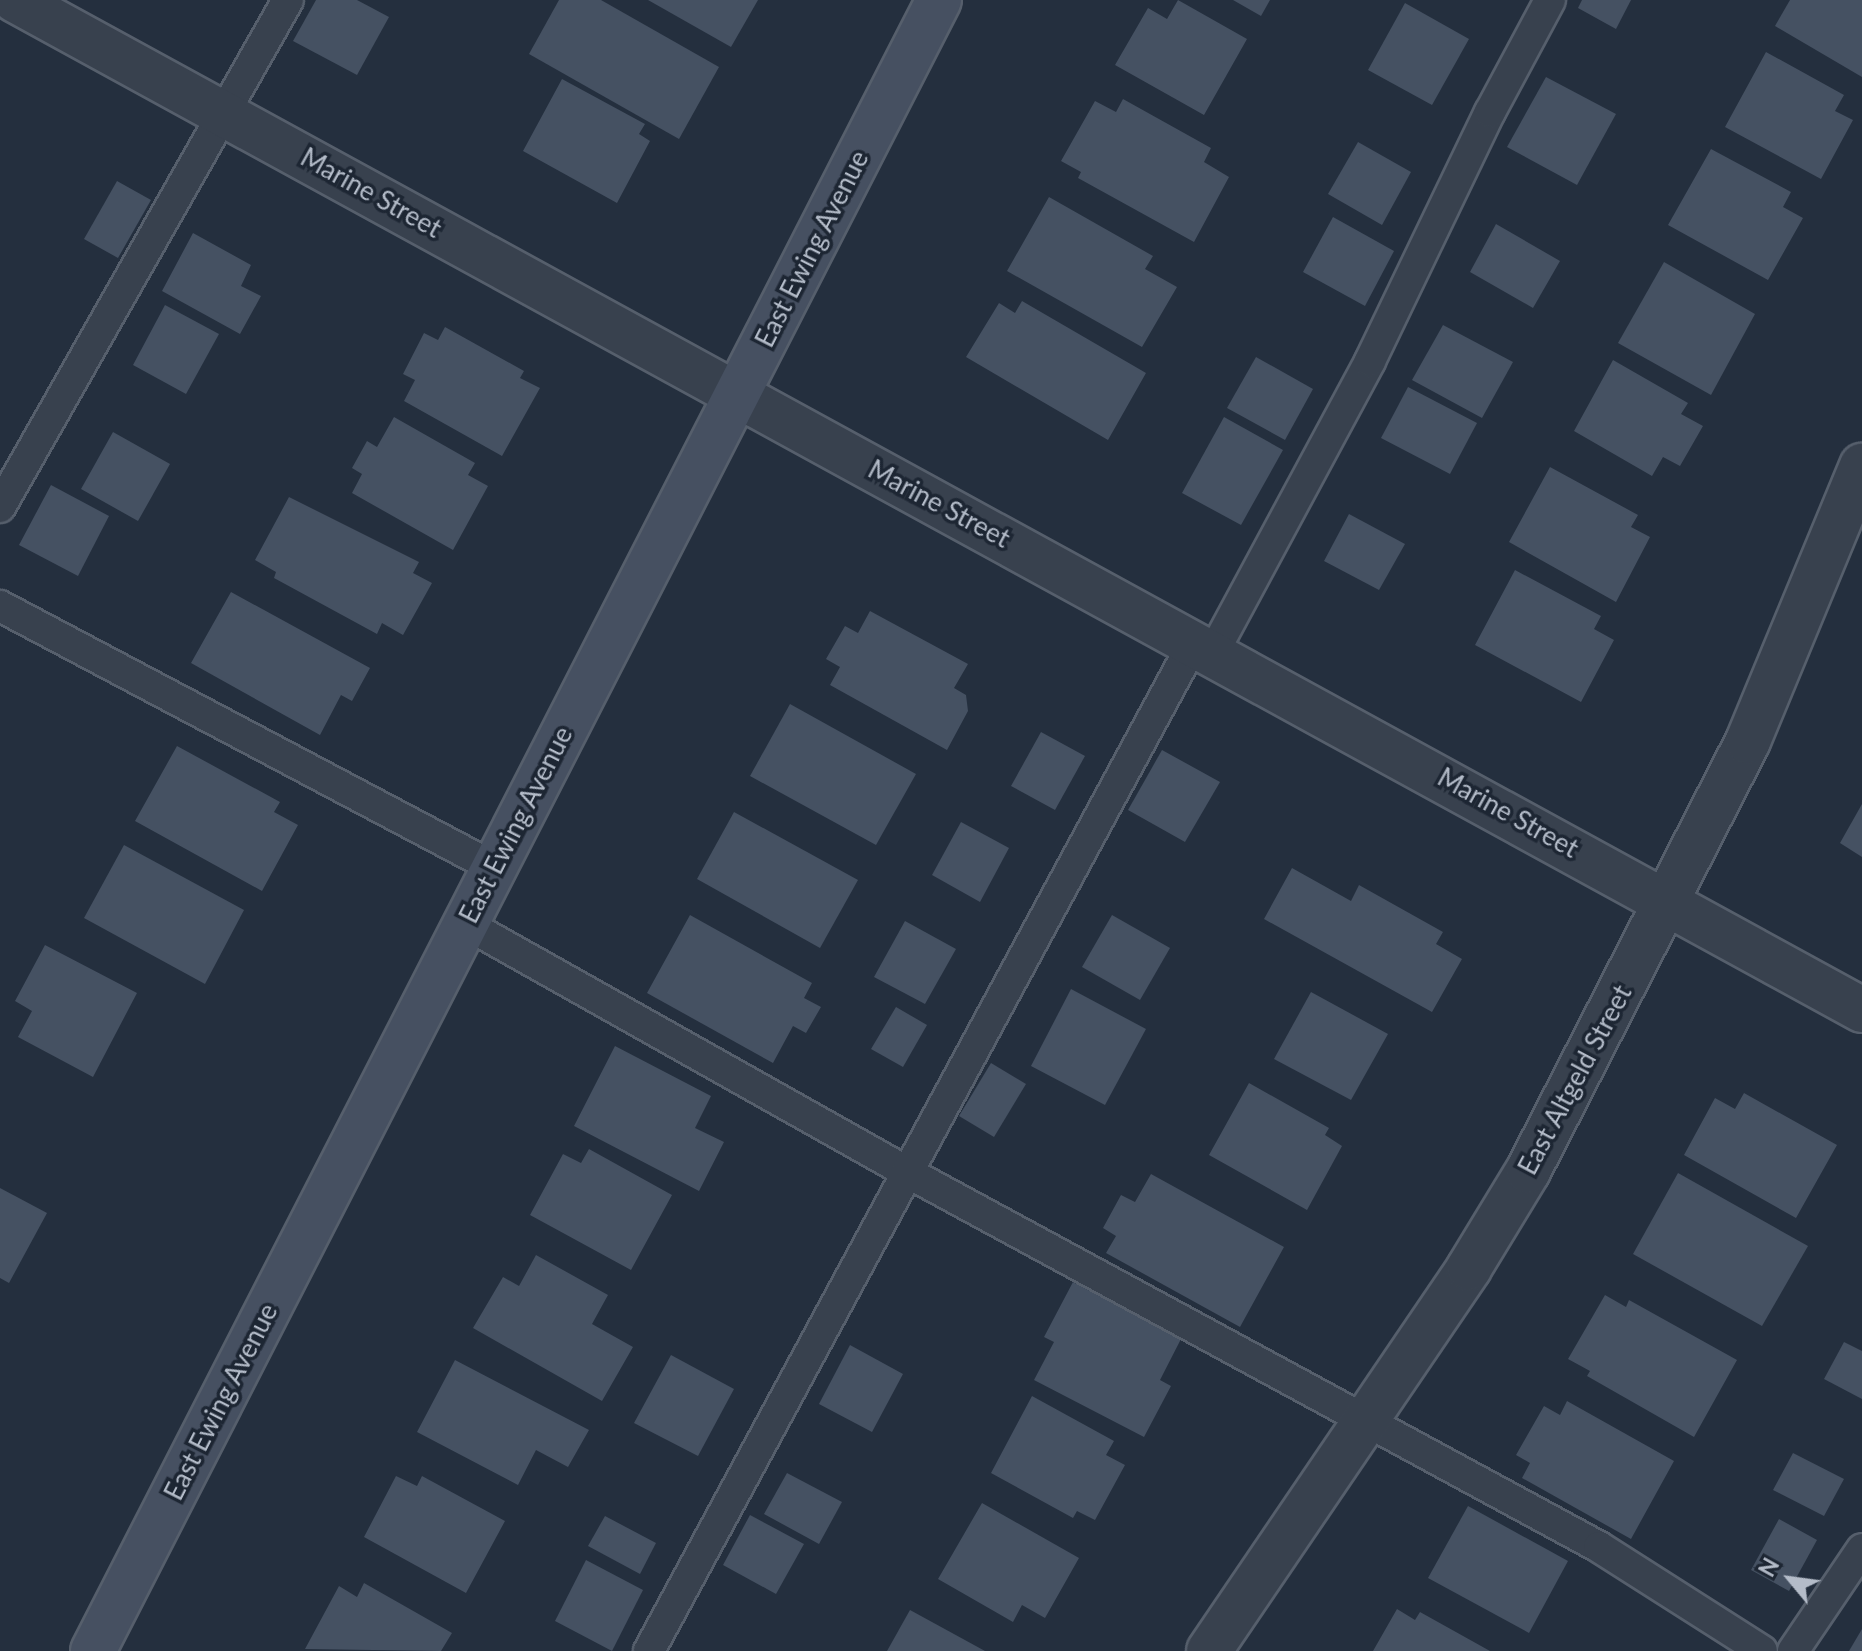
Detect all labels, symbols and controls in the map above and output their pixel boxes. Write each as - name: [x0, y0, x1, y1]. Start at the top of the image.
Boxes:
- street label: Marine Street: [295, 142, 447, 244]
- street label: East Ewing Avenue: [749, 145, 875, 353]
- street label: Marine Street: [863, 454, 1015, 554]
- street label: East Ewing Avenue: [453, 721, 579, 929]
- street label: Marine Street: [1432, 762, 1584, 864]
- street label: East Altgeld Street: [1512, 980, 1638, 1180]
- street label: East Ewing Avenue: [158, 1298, 284, 1506]
- north arrow: [1750, 1539, 1830, 1619]
- text: N: [1753, 1553, 1784, 1581]

